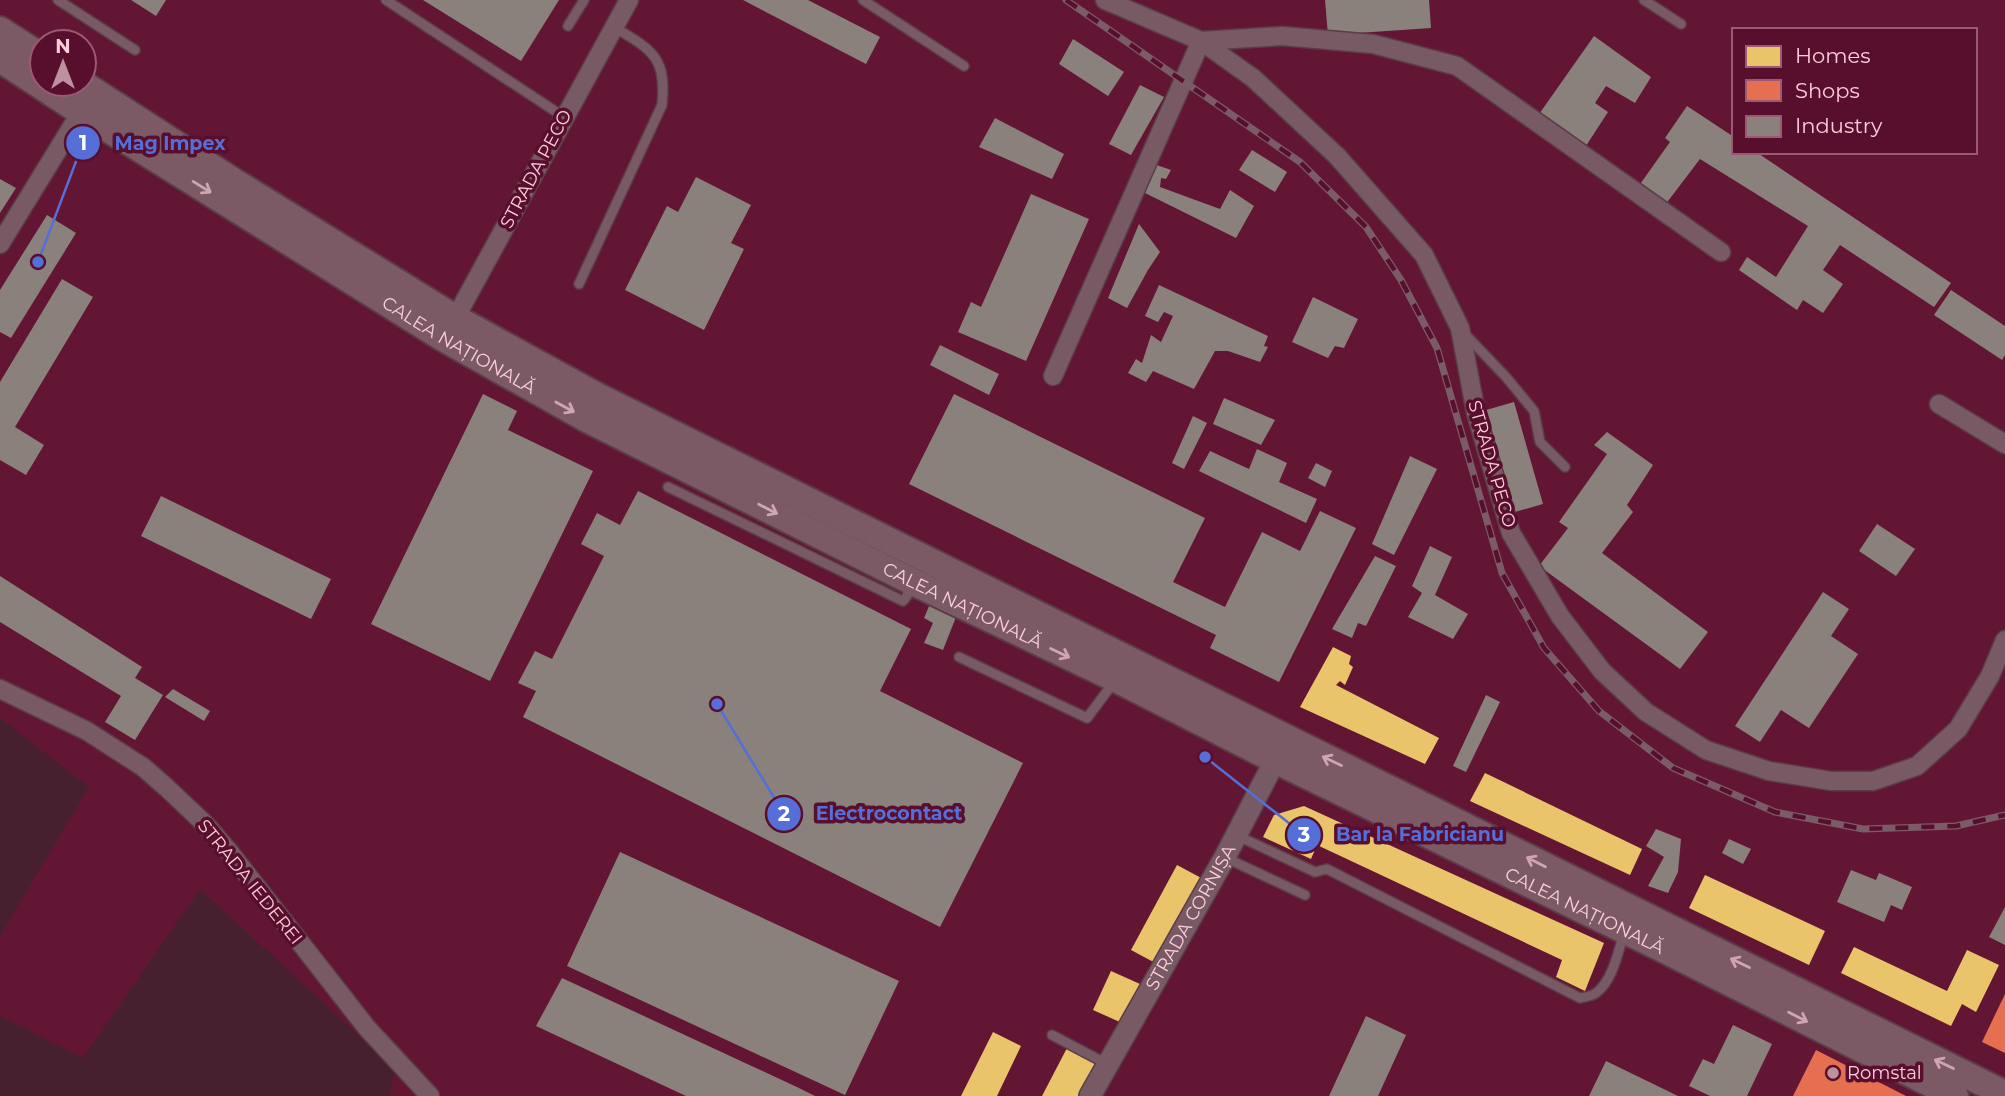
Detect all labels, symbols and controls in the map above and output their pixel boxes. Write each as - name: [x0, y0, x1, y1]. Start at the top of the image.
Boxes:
- north arrow: [28, 28, 98, 98]
- legend: [1732, 28, 1977, 154]
- text: N: [55, 35, 71, 58]
- text: Homes: [1795, 43, 1870, 68]
- text: Shops: [1795, 78, 1860, 103]
- street label: STRADA PECO: [495, 106, 577, 232]
- text: Industry: [1795, 113, 1883, 138]
- callout: Mag Impex: [65, 123, 239, 163]
- text: 1: [79, 130, 87, 155]
- text: Mag Impex: [115, 132, 226, 155]
- one-way arrow: [192, 181, 212, 195]
- street label: CALEA NAȚIONALĂ: [378, 292, 540, 399]
- street label: STRADA PECO: [1463, 398, 1521, 530]
- one-way arrow: [554, 400, 574, 414]
- one-way arrow: [757, 503, 778, 517]
- street label: CALEA NAȚIONALĂ: [879, 558, 1046, 653]
- one-way arrow: [1049, 646, 1070, 660]
- one-way arrow: [1322, 754, 1343, 767]
- callout: Electrocontact: [767, 794, 977, 834]
- text: 2: [778, 801, 790, 826]
- text: Electrocontact: [816, 802, 962, 825]
- street label: STRADA IEDEREI: [193, 815, 307, 949]
- callout: Bar la Fabricianu: [1287, 815, 1518, 855]
- text: 3: [1297, 822, 1310, 847]
- text: Bar la Fabricianu: [1336, 823, 1504, 846]
- street label: STRADA CORNIȘA: [1141, 841, 1241, 994]
- one-way arrow: [1526, 855, 1547, 869]
- street label: CALEA NAȚIONALĂ: [1501, 863, 1668, 959]
- one-way arrow: [1730, 956, 1751, 970]
- one-way arrow: [1787, 1010, 1808, 1024]
- one-way arrow: [1934, 1056, 1955, 1070]
- place label: Romstal: [1847, 1062, 1922, 1084]
- marker: Romstal: [1825, 1065, 1841, 1081]

